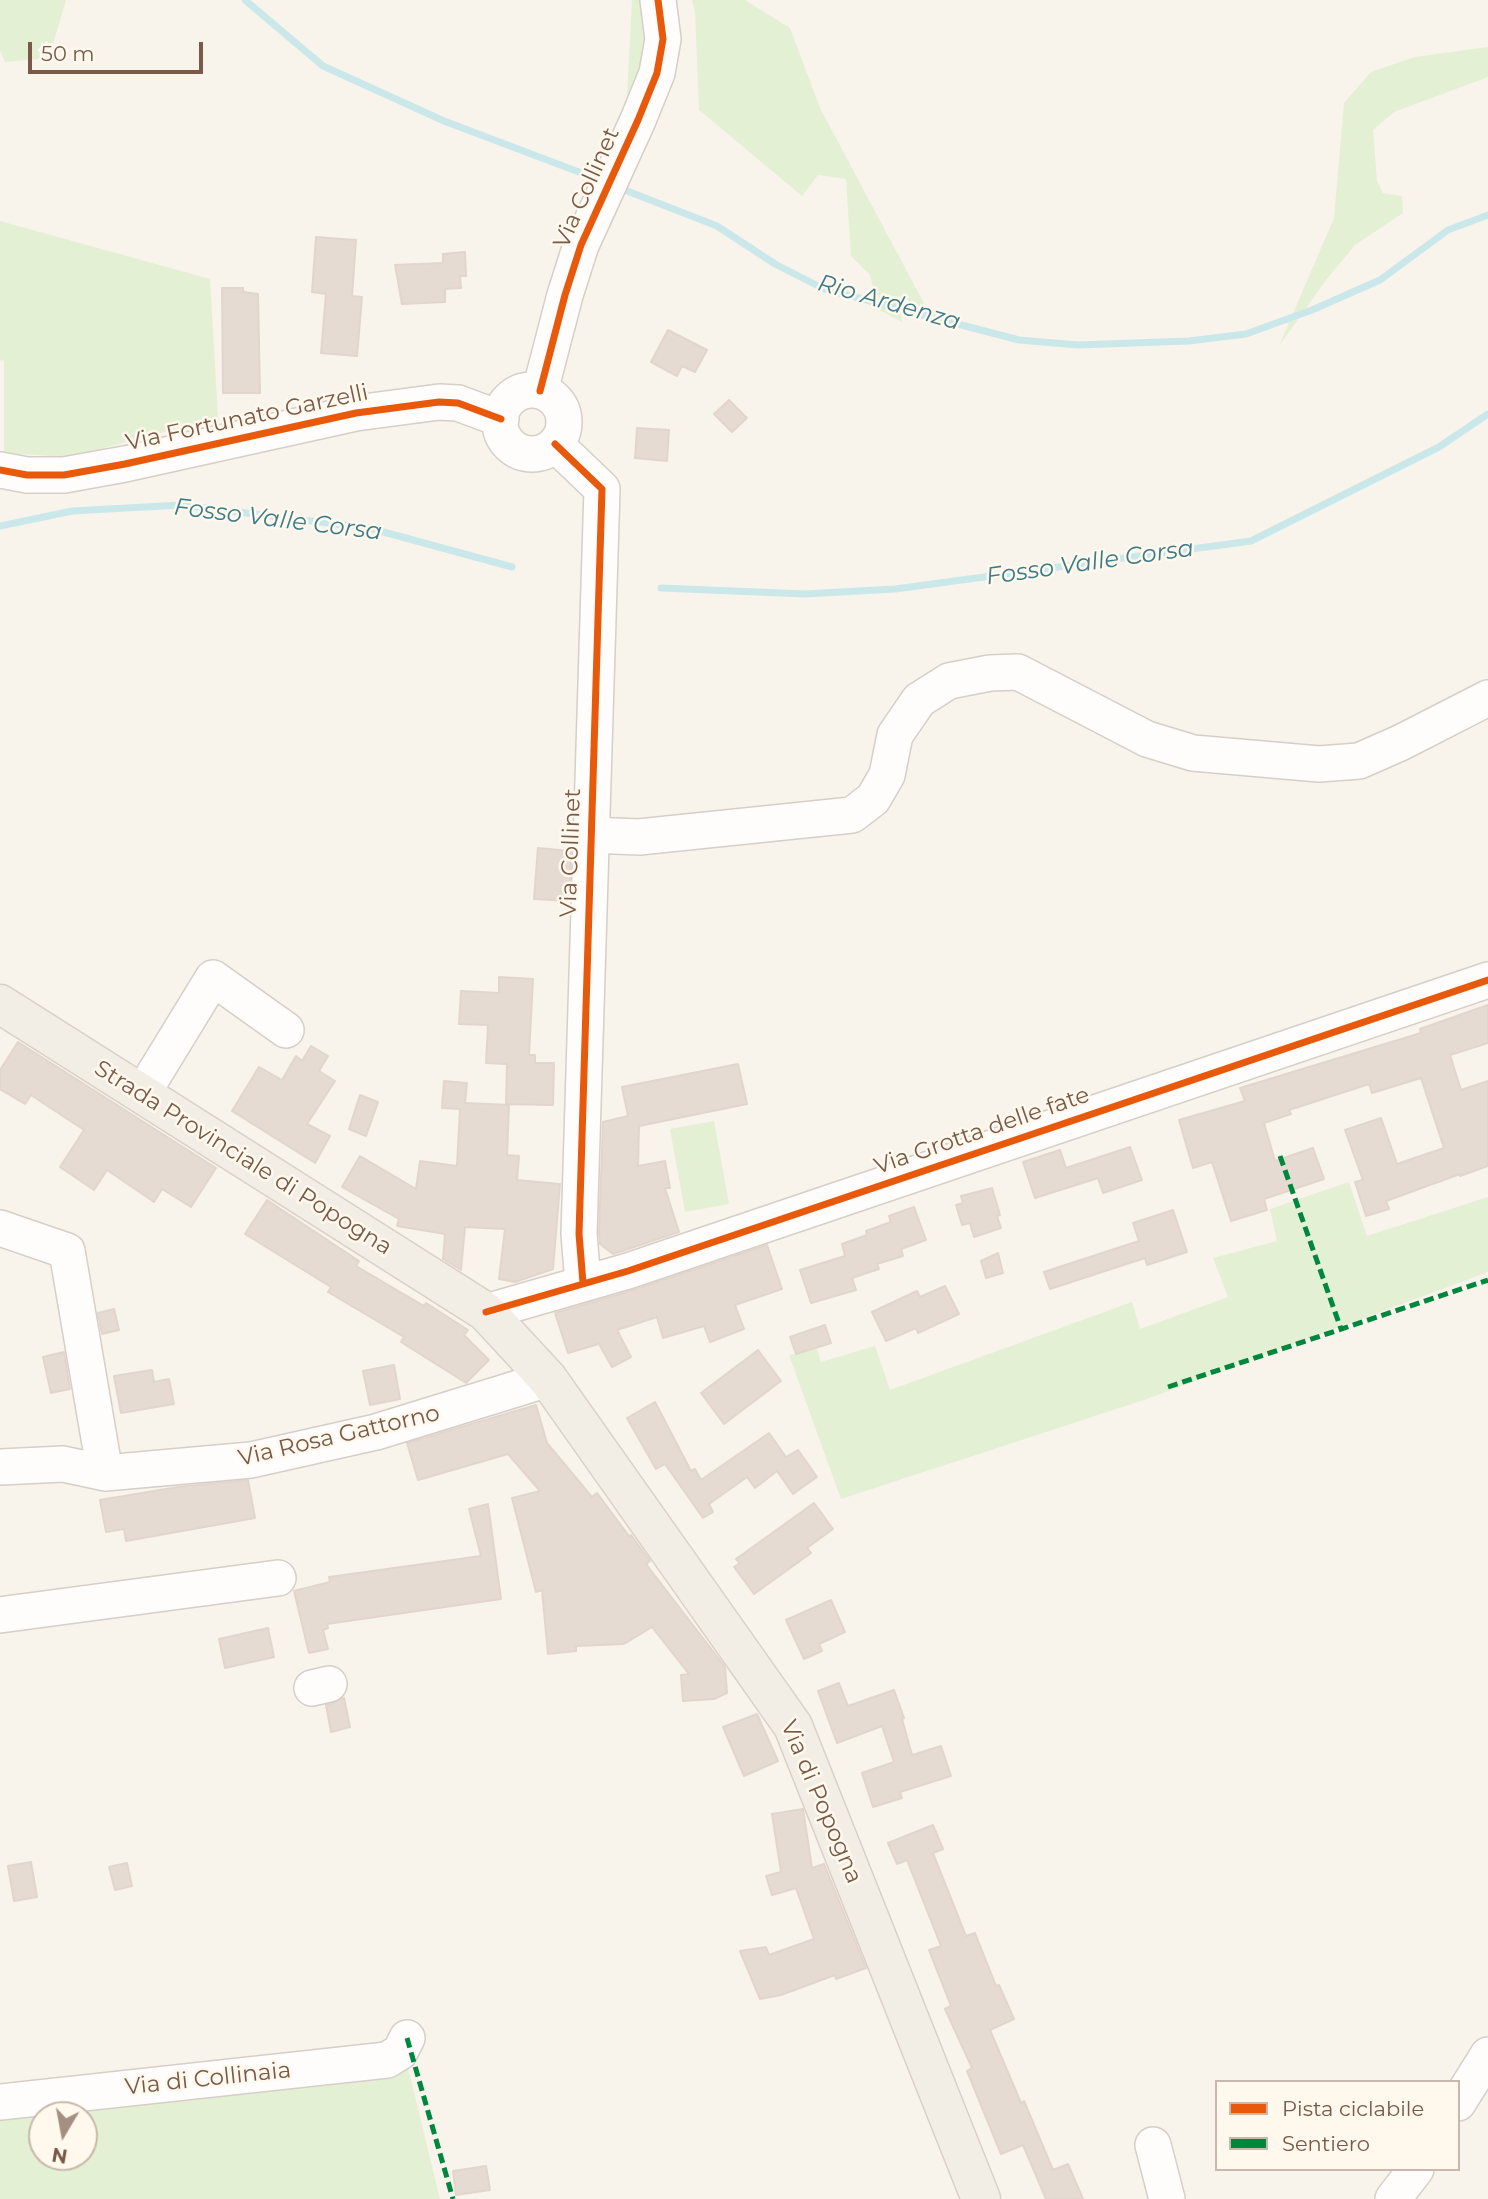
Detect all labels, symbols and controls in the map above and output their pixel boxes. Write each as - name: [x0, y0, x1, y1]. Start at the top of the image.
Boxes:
- scale bar: [32, 28, 206, 72]
- text: 50 m: [41, 41, 95, 66]
- street label: Via Collinet: [548, 123, 626, 253]
- water label: Rio Ardenza: [814, 269, 964, 337]
- street label: Via Fortunato Garzelli: [123, 379, 371, 457]
- water label: Fosso Valle Corsa: [172, 493, 384, 547]
- water label: Fosso Valle Corsa: [984, 534, 1196, 592]
- street label: Via Collinet: [555, 788, 587, 918]
- street label: Strada Provinciale di Popogna: [89, 1055, 397, 1261]
- street label: Via Grotta delle fate: [871, 1081, 1093, 1181]
- street label: Via Rosa Gattorno: [236, 1399, 442, 1473]
- street label: Via di Popogna: [774, 1716, 868, 1888]
- street label: Via di Collinaia: [124, 2057, 292, 2101]
- legend: [1215, 2080, 1460, 2171]
- text: Pista ciclabile: [1282, 2096, 1424, 2121]
- north arrow: [28, 2101, 98, 2171]
- text: Sentiero: [1282, 2131, 1370, 2156]
- text: N: [50, 2143, 69, 2168]

